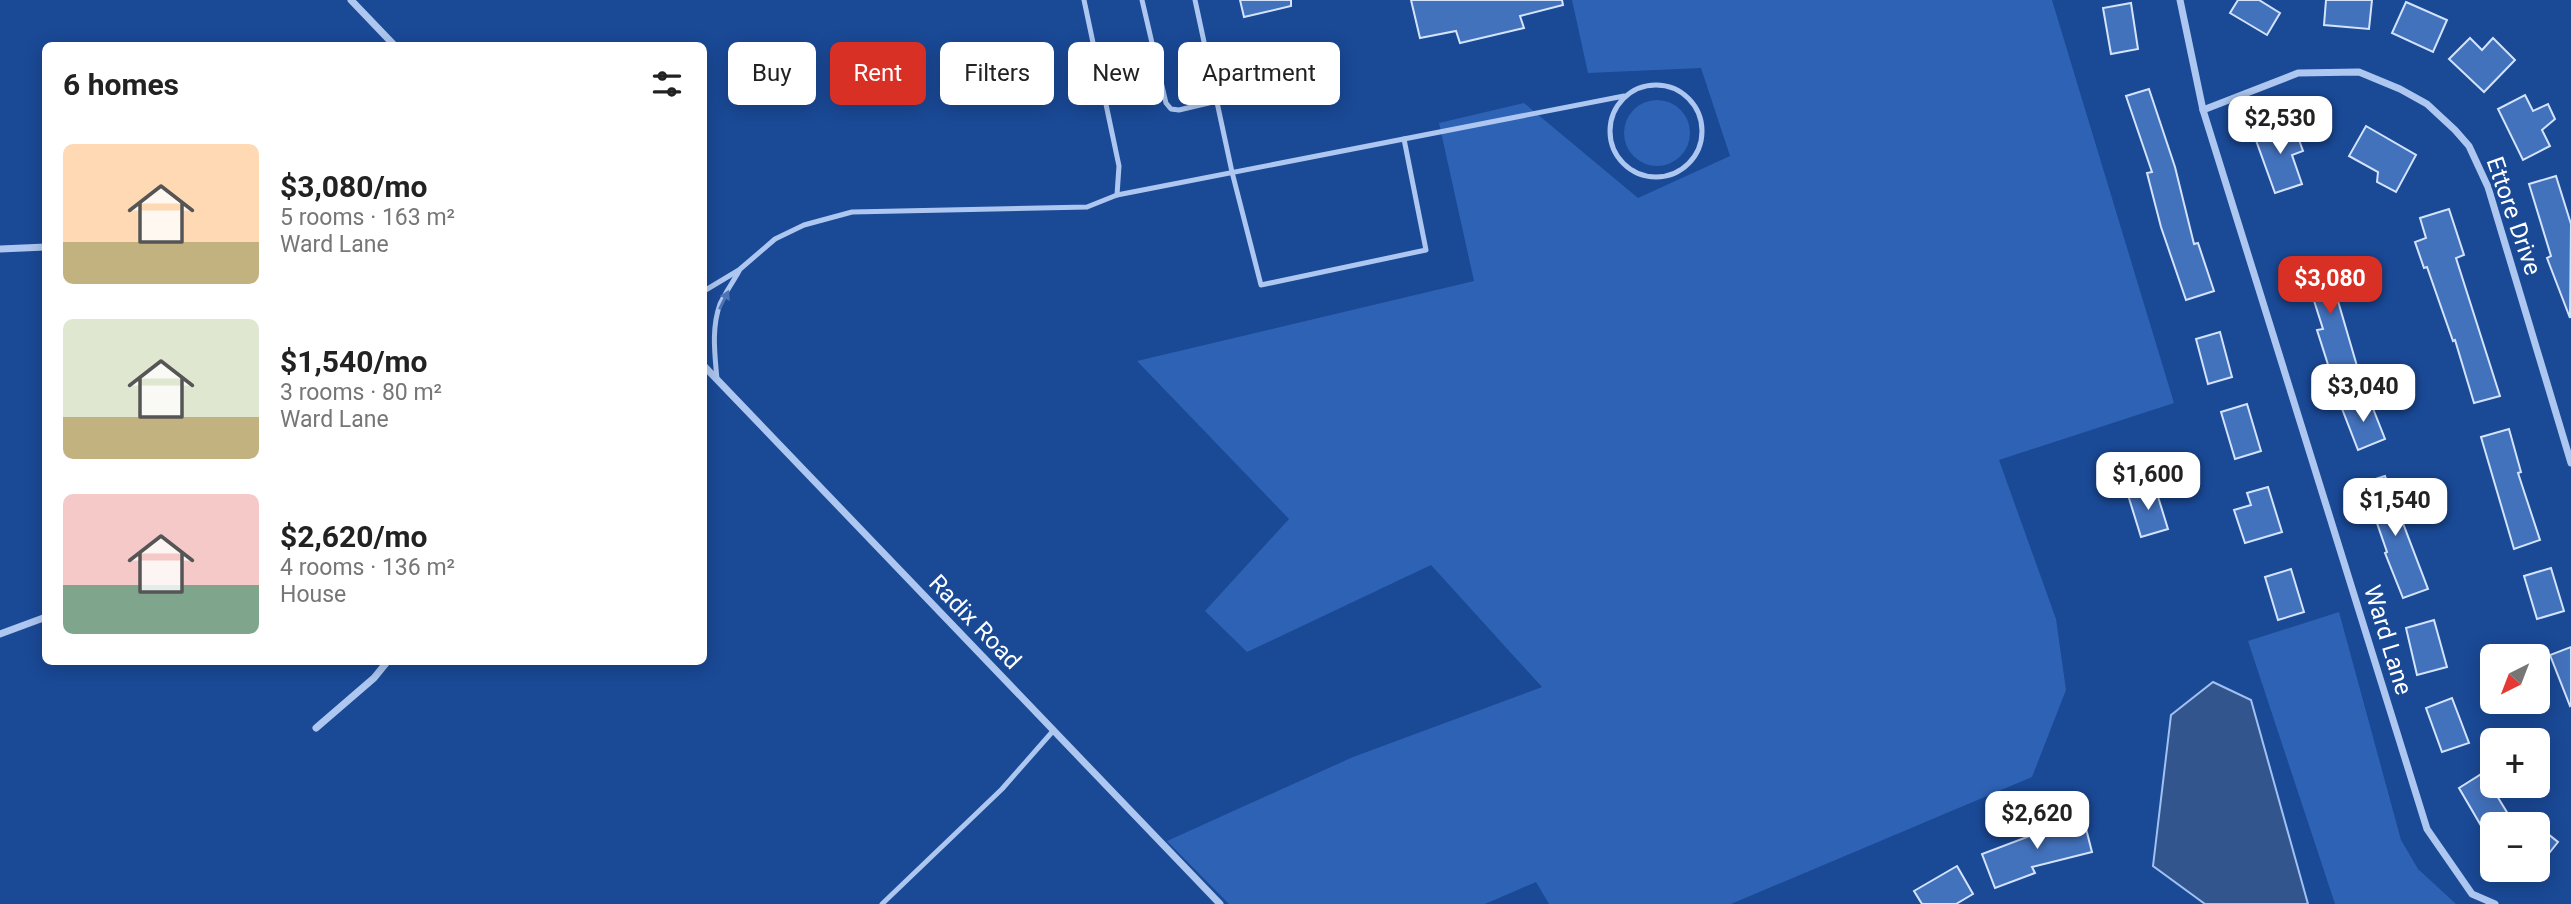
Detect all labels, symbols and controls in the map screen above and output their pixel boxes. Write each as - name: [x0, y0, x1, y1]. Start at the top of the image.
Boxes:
- chip: Buy: [728, 42, 816, 105]
- chip: Rent: [830, 42, 926, 105]
- chip: Filters: [940, 42, 1054, 105]
- chip: New: [1068, 42, 1164, 105]
- chip: Apartment: [1178, 42, 1340, 105]
- icon: filters: [648, 65, 686, 103]
- text: 6 homes: [63, 67, 179, 102]
- pin: $2,530: [2223, 96, 2337, 156]
- text: $2,530: [2244, 105, 2316, 132]
- street label: Ettore Drive: [2481, 153, 2547, 279]
- text: $3,080/mo: [280, 169, 428, 204]
- icon: home: [119, 172, 203, 256]
- text: 5 rooms · 163 m²: [280, 204, 455, 231]
- text: Ward Lane: [280, 231, 389, 258]
- pin: $3,080: [2273, 256, 2387, 316]
- text: $3,080: [2294, 265, 2366, 292]
- one-way arrow: [718, 290, 729, 310]
- text: $1,540/mo: [280, 344, 428, 379]
- icon: home: [119, 347, 203, 431]
- pin: $3,040: [2306, 364, 2420, 424]
- text: $3,040: [2327, 373, 2399, 400]
- text: 3 rooms · 80 m²: [280, 379, 442, 406]
- text: Ward Lane: [280, 406, 389, 433]
- pin: $1,600: [2091, 452, 2205, 512]
- text: $1,600: [2112, 461, 2184, 488]
- pin: $1,540: [2338, 478, 2452, 538]
- text: $1,540: [2359, 487, 2431, 514]
- text: $2,620/mo: [280, 519, 428, 554]
- icon: home: [119, 522, 203, 606]
- text: 4 rooms · 136 m²: [280, 554, 455, 581]
- street label: Radix Road: [923, 569, 1027, 675]
- text: House: [280, 581, 346, 608]
- street label: Ward Lane: [2358, 582, 2418, 698]
- north arrow: [2480, 644, 2550, 714]
- map controls: [2480, 644, 2550, 882]
- button: +: [2480, 728, 2550, 798]
- pin: $2,620: [1980, 792, 2094, 851]
- text: $2,620: [2001, 800, 2073, 827]
- button: −: [2480, 812, 2550, 882]

